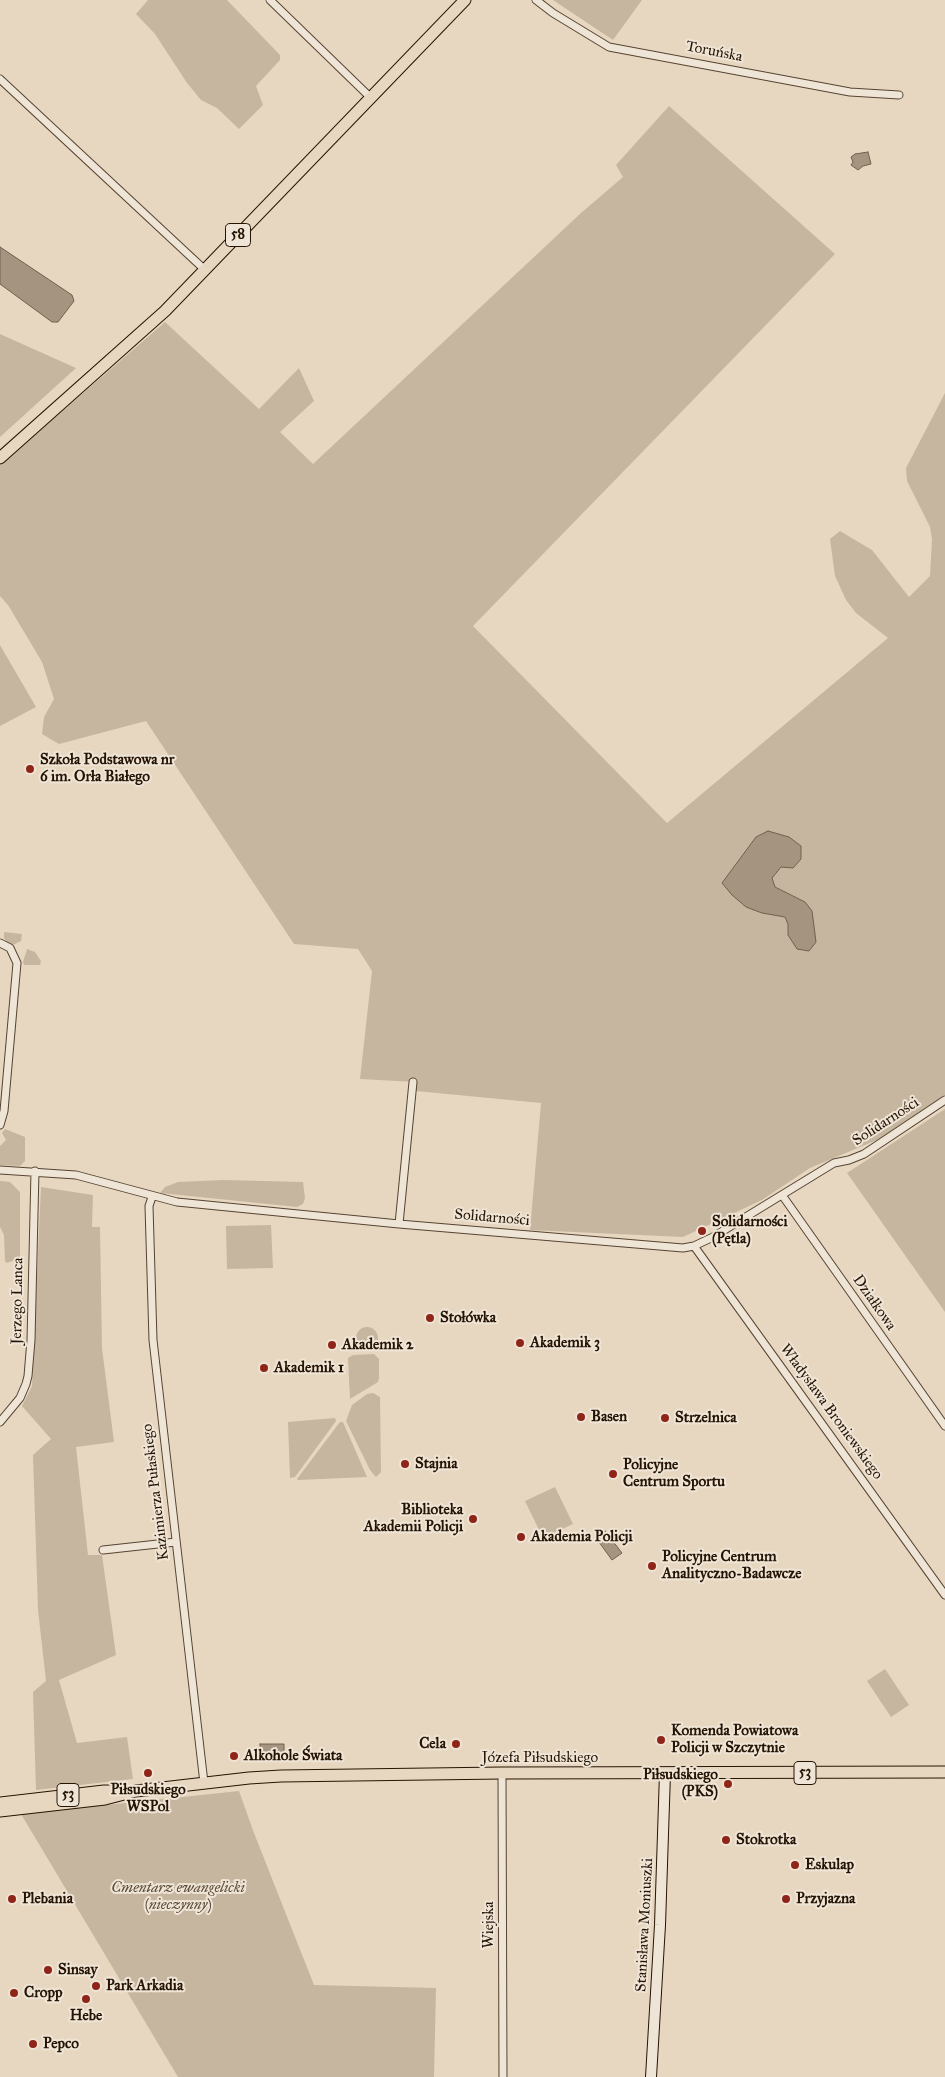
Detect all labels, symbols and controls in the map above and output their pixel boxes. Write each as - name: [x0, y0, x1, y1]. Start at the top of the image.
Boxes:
- street label: Toruńska: [684, 38, 744, 66]
- road number: 58: [226, 224, 250, 246]
- place label: Szkoła Podstawowa nr 6 im. Orła Białego: [40, 751, 174, 786]
- marker: Szkoła Podstawowa nr 6 im. Orła Białego: [24, 763, 36, 775]
- street label: Solidarności: [849, 1094, 923, 1150]
- street label: Solidarności: [454, 1206, 530, 1230]
- place label: Solidarności (Pętla): [712, 1213, 788, 1248]
- marker: Solidarności (Pętla): [696, 1225, 708, 1237]
- street label: Jerzego Lanca: [8, 1257, 28, 1345]
- street label: Działkowa: [848, 1272, 900, 1334]
- place label: Stołówka: [440, 1309, 496, 1327]
- marker: Stołówka: [424, 1312, 436, 1324]
- place label: Akademik 3: [530, 1334, 600, 1352]
- place label: Akademik 2: [342, 1336, 413, 1354]
- marker: Akademik 3: [514, 1337, 526, 1349]
- marker: Akademik 2: [326, 1339, 338, 1351]
- street label: Władysława Broniewskiego: [776, 1341, 886, 1483]
- place label: Akademik 1: [274, 1359, 344, 1377]
- marker: Akademik 1: [258, 1362, 270, 1374]
- place label: Basen: [591, 1408, 627, 1426]
- place label: Strzelnica: [675, 1409, 737, 1427]
- marker: Basen: [575, 1411, 587, 1423]
- marker: Strzelnica: [659, 1412, 671, 1424]
- street label: Kazimierza Pułaskiego: [139, 1423, 173, 1561]
- place label: Stajnia: [415, 1455, 458, 1473]
- place label: Policyjne Centrum Sportu: [623, 1456, 725, 1491]
- marker: Stajnia: [399, 1458, 411, 1470]
- marker: Policyjne Centrum Sportu: [607, 1468, 619, 1480]
- place label: Biblioteka Akademii Policji: [364, 1501, 463, 1536]
- marker: Biblioteka Akademii Policji: [467, 1513, 479, 1525]
- place label: Akademia Policji: [531, 1528, 633, 1546]
- marker: Akademia Policji: [515, 1531, 527, 1543]
- place label: Policyjne Centrum Analityczno-Badawcze: [662, 1548, 801, 1583]
- marker: Policyjne Centrum Analityczno-Badawcze: [646, 1560, 658, 1572]
- place label: Komenda Powiatowa Policji w Szczytnie: [671, 1722, 798, 1757]
- marker: Komenda Powiatowa Policji w Szczytnie: [655, 1734, 667, 1746]
- place label: Cela: [419, 1735, 446, 1753]
- marker: Cela: [450, 1738, 462, 1750]
- place label: Alkohole Świata: [244, 1747, 342, 1765]
- street label: Józefa Piłsudskiego: [482, 1749, 598, 1767]
- marker: Alkohole Świata: [228, 1750, 240, 1762]
- road number: 53: [794, 1762, 816, 1785]
- place label: Piłsudskiego (PKS): [643, 1766, 718, 1801]
- marker: Piłsudskiego WSPol: [142, 1767, 154, 1779]
- marker: Piłsudskiego (PKS): [722, 1778, 734, 1790]
- place label: Piłsudskiego WSPol: [110, 1781, 186, 1816]
- road number: 53: [57, 1784, 79, 1806]
- place label: Stokrotka: [736, 1831, 796, 1849]
- marker: Stokrotka: [720, 1834, 732, 1846]
- place label: Eskulap: [805, 1856, 854, 1874]
- street label: Stanisława Moniuszki: [633, 1858, 657, 1992]
- marker: Eskulap: [789, 1859, 801, 1871]
- park label: Cmentarz ewangelicki (nieczynny): [111, 1879, 245, 1914]
- place label: Plebania: [22, 1890, 73, 1908]
- place label: Przyjazna: [796, 1890, 855, 1908]
- marker: Plebania: [6, 1893, 18, 1905]
- marker: Przyjazna: [780, 1893, 792, 1905]
- street label: Wiejska: [480, 1902, 498, 1948]
- place label: Sinsay: [58, 1961, 98, 1979]
- marker: Sinsay: [42, 1964, 54, 1976]
- place label: Park Arkadia: [106, 1977, 183, 1995]
- marker: Park Arkadia: [90, 1980, 102, 1992]
- place label: Cropp: [24, 1984, 62, 2002]
- marker: Cropp: [8, 1987, 20, 1999]
- marker: Hebe: [80, 1993, 92, 2005]
- place label: Hebe: [70, 2007, 102, 2025]
- place label: Pepco: [43, 2035, 79, 2053]
- marker: Pepco: [27, 2038, 39, 2050]

